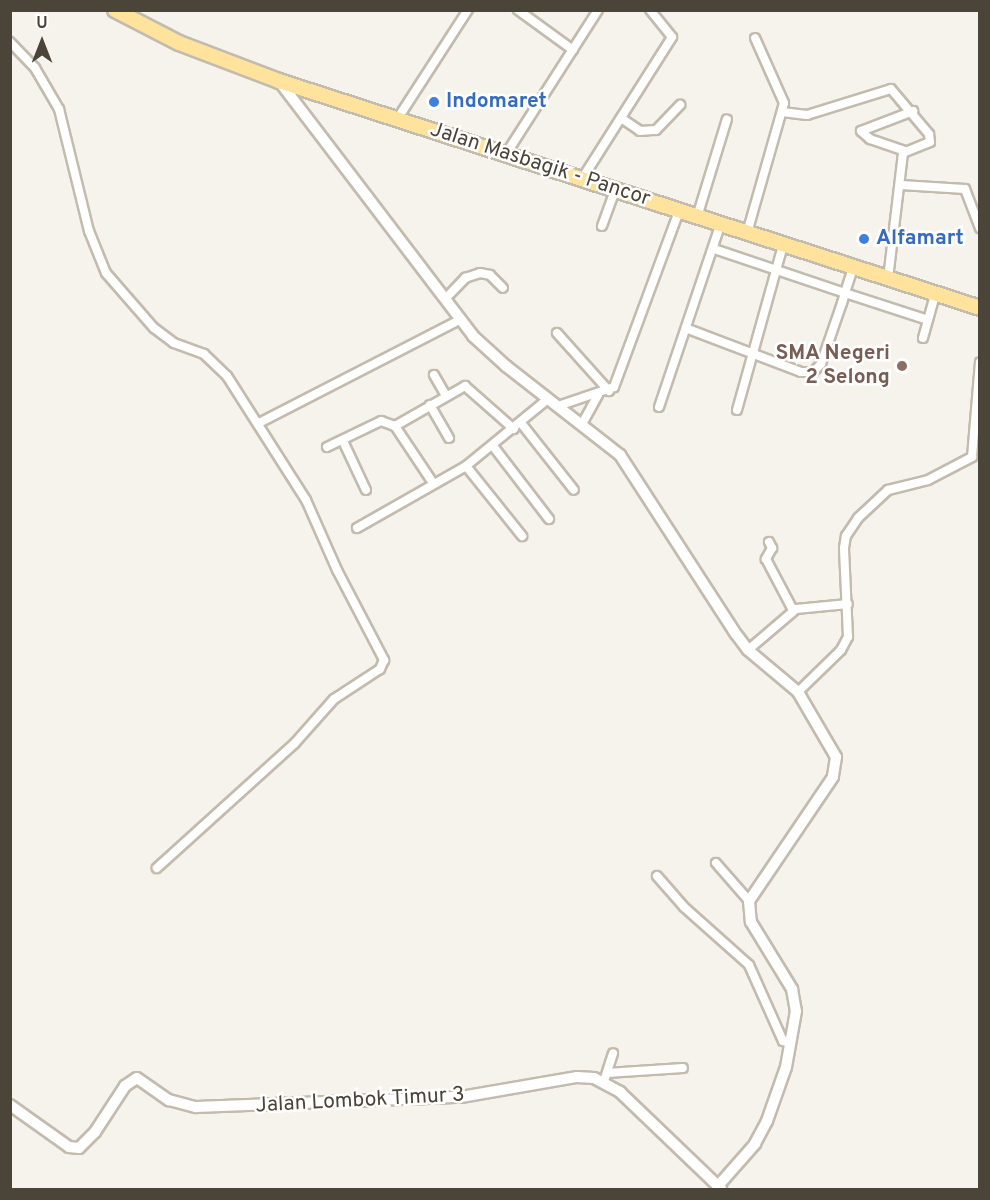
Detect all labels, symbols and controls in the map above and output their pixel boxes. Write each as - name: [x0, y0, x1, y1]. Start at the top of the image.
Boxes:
- north arrow: [12, 12, 72, 72]
- text: U: [36, 14, 48, 34]
- place label: Indomaret: [446, 89, 547, 115]
- marker: Indomaret: [427, 95, 441, 109]
- street label: Jalan Masbagik - Pancor: [427, 117, 653, 213]
- place label: Alfamart: [876, 226, 964, 252]
- marker: Alfamart: [857, 232, 871, 246]
- place label: SMA Negeri 2 Selong: [775, 341, 890, 391]
- marker: SMA Negeri 2 Selong: [895, 359, 909, 373]
- street label: Jalan Lombok Timur 3: [254, 1083, 466, 1119]

